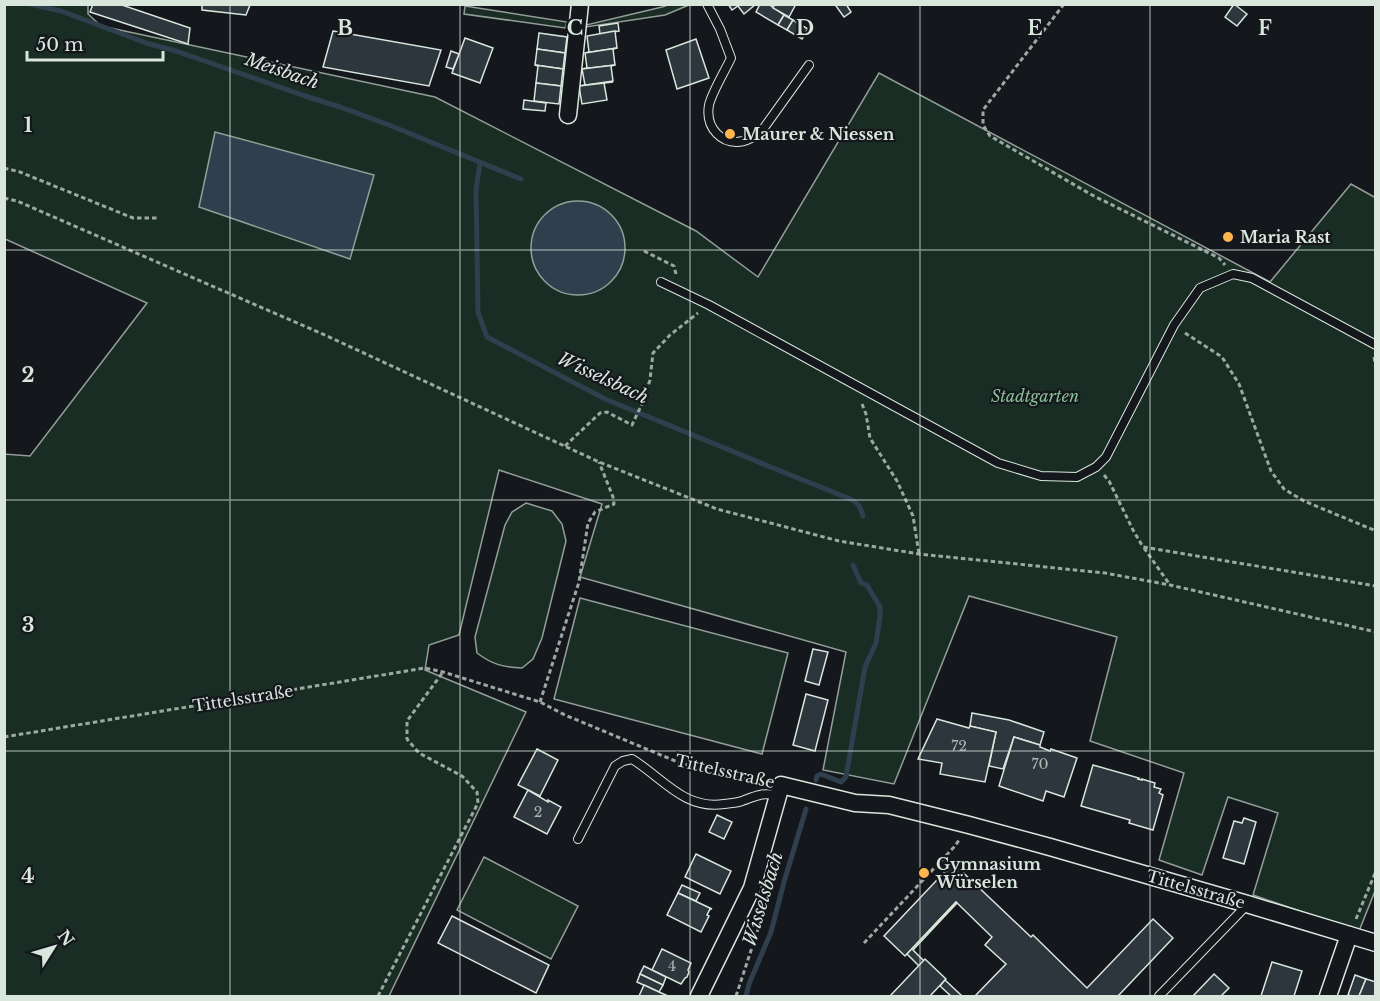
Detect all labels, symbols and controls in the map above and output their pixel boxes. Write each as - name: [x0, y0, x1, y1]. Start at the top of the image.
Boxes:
- text: B: [337, 16, 353, 40]
- text: C: [567, 16, 583, 40]
- text: D: [796, 16, 814, 40]
- text: E: [1027, 16, 1043, 40]
- text: F: [1258, 16, 1272, 40]
- scale bar: [27, 24, 164, 62]
- text: 50 m: [36, 34, 84, 56]
- water label: Meisbach: [241, 48, 322, 94]
- text: 1: [24, 113, 33, 137]
- place label: Maurer & Niessen: [742, 124, 895, 144]
- marker: Maurer & Niessen: [723, 127, 737, 141]
- place label: Maria Rast: [1240, 227, 1331, 247]
- marker: Maria Rast: [1221, 230, 1235, 244]
- water label: Wisselsbach: [554, 347, 652, 409]
- text: 2: [21, 363, 35, 387]
- park label: Stadtgarten: [991, 386, 1079, 406]
- text: 3: [22, 613, 34, 637]
- street label: Tittelsstraße: [191, 680, 295, 716]
- house number: 72: [951, 737, 967, 755]
- street label: Tittelsstraße: [673, 750, 777, 792]
- house number: 70: [1031, 755, 1049, 773]
- house number: 2: [534, 803, 542, 821]
- water label: Wisselsbach: [738, 849, 788, 949]
- place label: Gymnasium Würselen: [935, 854, 1041, 892]
- text: 4: [21, 864, 35, 888]
- street label: Tittelsstraße: [1144, 865, 1248, 913]
- marker: Gymnasium Würselen: [917, 866, 931, 880]
- north arrow: [24, 917, 84, 977]
- text: N: [53, 926, 78, 950]
- house number: 4: [668, 957, 676, 975]

